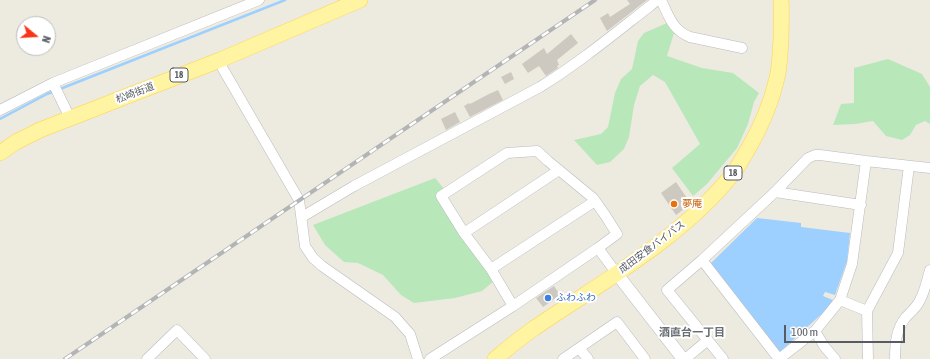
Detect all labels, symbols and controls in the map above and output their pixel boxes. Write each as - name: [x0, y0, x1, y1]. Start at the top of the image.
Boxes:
- north arrow: [16, 16, 56, 56]
- text: N: [40, 34, 53, 44]
- road number: 18: [170, 68, 188, 82]
- street label: 松崎街道: [114, 80, 156, 106]
- road number: 18: [724, 166, 742, 180]
- place label: 夢庵: [682, 198, 702, 210]
- marker: 夢庵: [669, 199, 679, 209]
- street label: 成田安食バイパス: [616, 218, 688, 276]
- place label: ふわふわ: [556, 292, 596, 304]
- marker: ふわふわ: [543, 293, 553, 303]
- scale bar: [786, 317, 907, 343]
- text: 100 m: [791, 325, 818, 339]
- district label: 酒直台一丁目: [659, 326, 725, 340]

